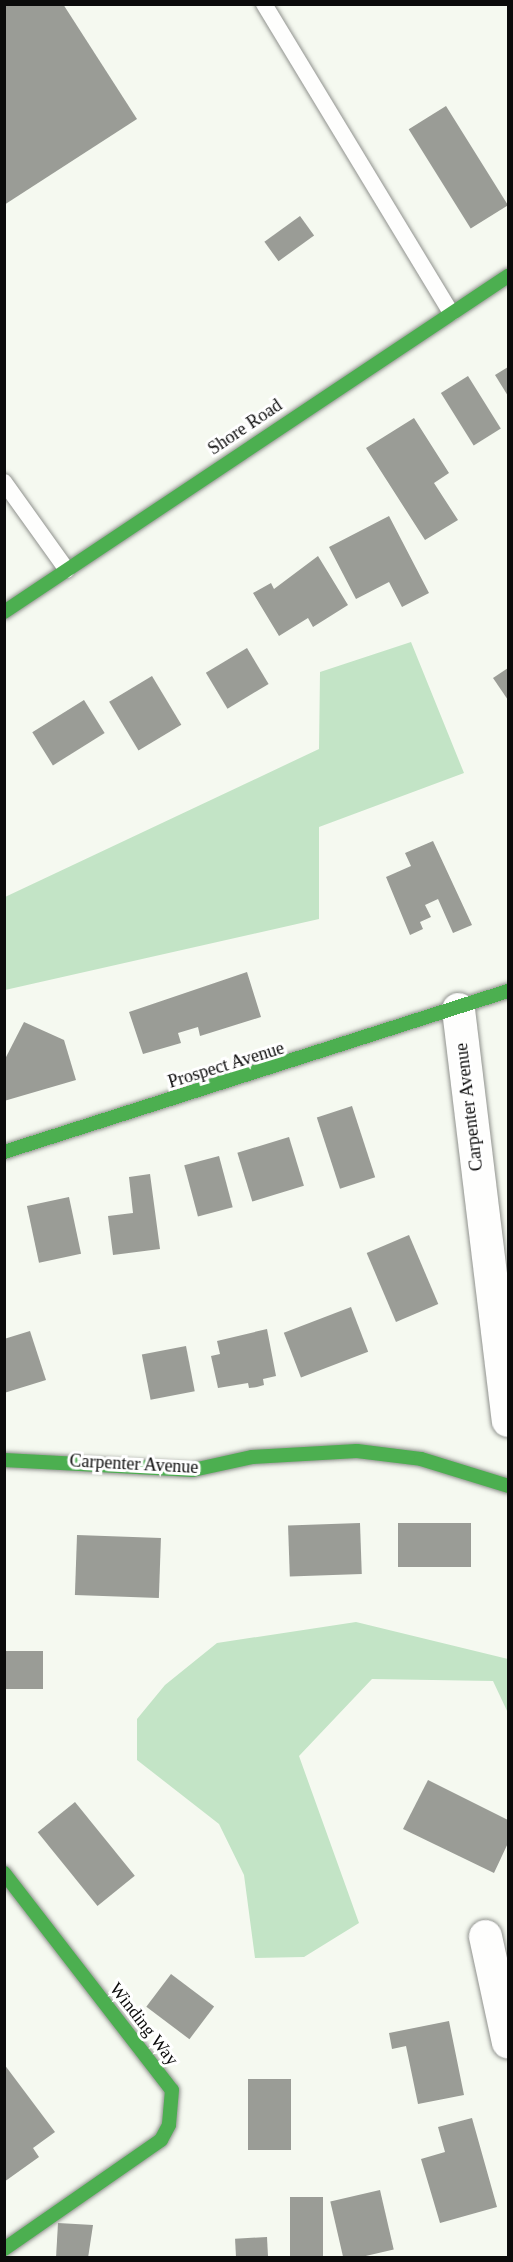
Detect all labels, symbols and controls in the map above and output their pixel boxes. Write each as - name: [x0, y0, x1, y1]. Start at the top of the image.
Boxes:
- street label: Shore Road: [204, 394, 286, 460]
- street label: Prospect Avenue: [165, 1037, 287, 1093]
- street label: Carpenter Avenue: [450, 1041, 488, 1173]
- street label: Carpenter Avenue: [68, 1450, 200, 1478]
- street label: Winding Way: [105, 1978, 183, 2070]

